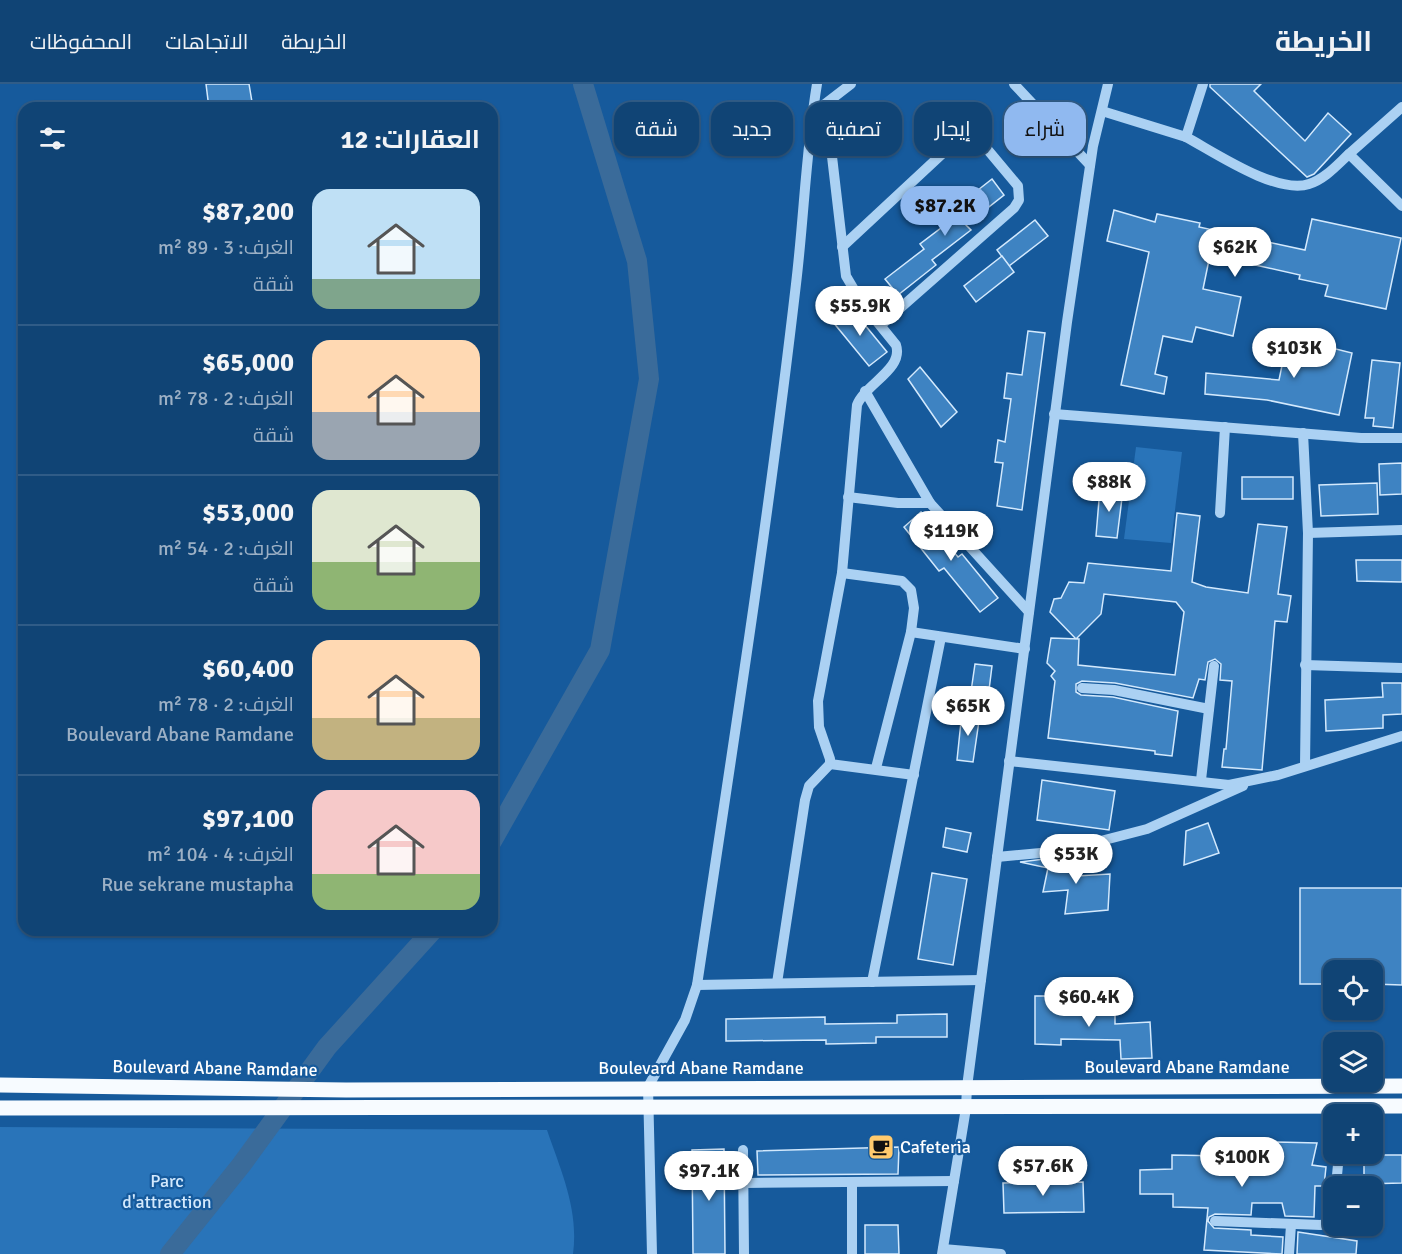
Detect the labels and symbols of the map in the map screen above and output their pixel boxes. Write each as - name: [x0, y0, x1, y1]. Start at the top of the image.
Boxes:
- pin: $87.2K: [896, 186, 994, 237]
- pin: $62K: [1199, 227, 1271, 278]
- pin: $55.9K: [811, 286, 909, 337]
- pin: $103K: [1252, 328, 1336, 379]
- pin: $88K: [1073, 462, 1145, 513]
- pin: $119K: [909, 511, 993, 562]
- pin: $65K: [932, 686, 1004, 737]
- pin: $53K: [1040, 834, 1112, 885]
- pin: $60.4K: [1040, 977, 1138, 1028]
- street label: Boulevard Abane Ramdane: [112, 1055, 318, 1081]
- street label: Boulevard Abane Ramdane: [1084, 1056, 1290, 1078]
- street label: Boulevard Abane Ramdane: [598, 1057, 804, 1079]
- cafe icon: Cafeteria: [866, 1132, 896, 1162]
- place label: Cafeteria: [900, 1136, 971, 1158]
- pin: $100K: [1200, 1137, 1284, 1188]
- pin: $57.6K: [994, 1146, 1092, 1197]
- pin: $97.1K: [660, 1151, 758, 1202]
- park label: Parc d'attraction: [122, 1170, 212, 1213]

